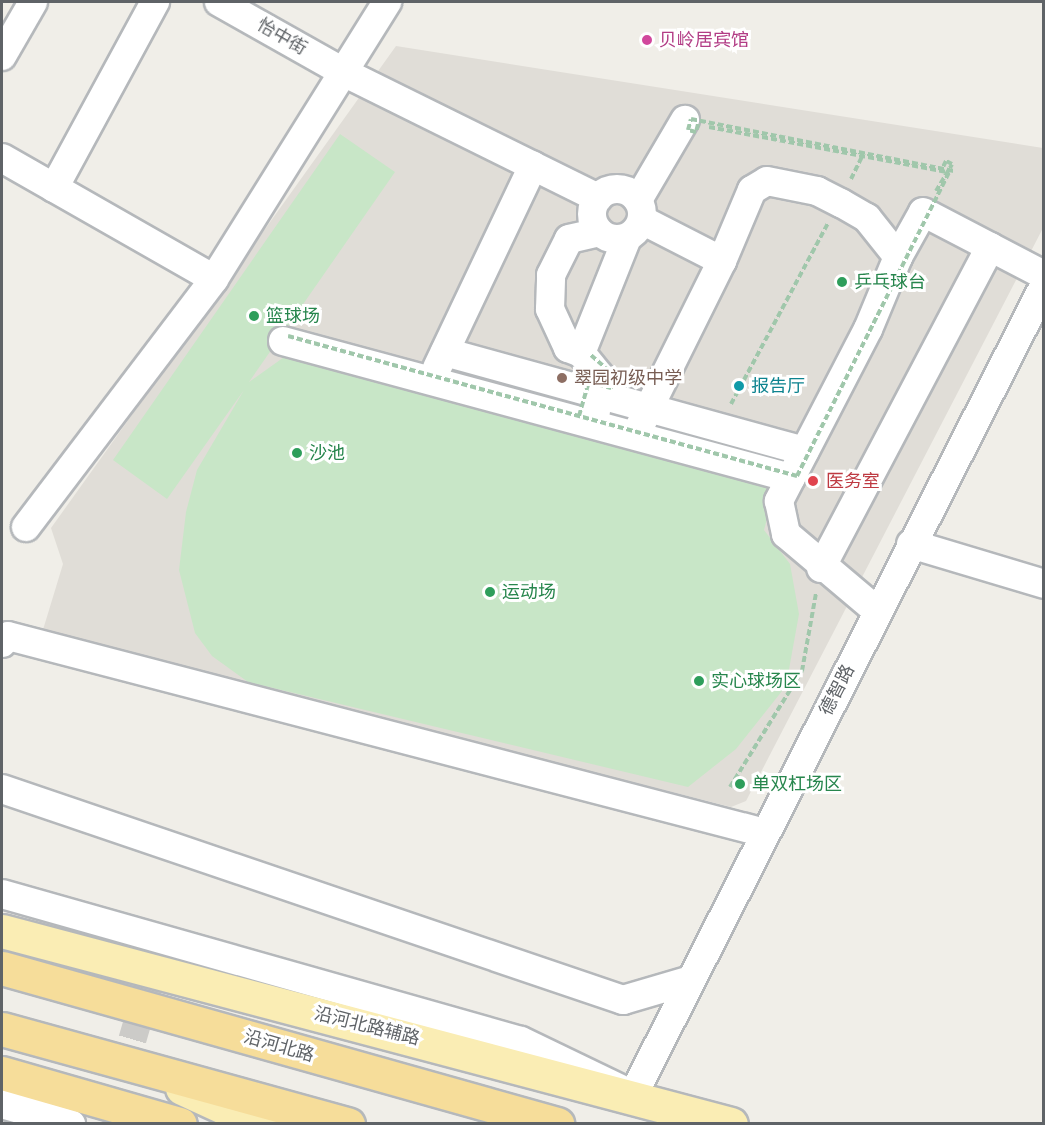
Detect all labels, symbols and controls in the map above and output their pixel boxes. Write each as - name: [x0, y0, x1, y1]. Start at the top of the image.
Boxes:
- street label: 怡中街: [253, 14, 311, 60]
- place label: 贝岭居宾馆: [659, 29, 749, 51]
- marker: 贝岭居宾馆: [640, 33, 654, 47]
- place label: 乒乓球台: [854, 271, 926, 293]
- marker: 乒乓球台: [835, 275, 849, 289]
- place label: 篮球场: [266, 305, 320, 327]
- marker: 篮球场: [247, 309, 261, 323]
- place label: 翠园初级中学: [574, 367, 682, 389]
- marker: 翠园初级中学: [555, 371, 569, 385]
- place label: 报告厅: [751, 375, 805, 397]
- marker: 报告厅: [732, 379, 746, 393]
- place label: 沙池: [309, 442, 345, 464]
- marker: 沙池: [290, 446, 304, 460]
- place label: 医务室: [826, 470, 880, 492]
- marker: 医务室: [804, 472, 822, 490]
- place label: 运动场: [502, 581, 556, 603]
- marker: 运动场: [483, 585, 497, 599]
- street label: 德智路: [815, 661, 859, 719]
- place label: 实心球场区: [711, 670, 801, 692]
- marker: 实心球场区: [692, 674, 706, 688]
- place label: 单双杠场区: [752, 773, 842, 795]
- marker: 单双杠场区: [733, 777, 747, 791]
- street label: 沿河北路辅路: [312, 1002, 422, 1050]
- street label: 沿河北路: [241, 1026, 317, 1066]

